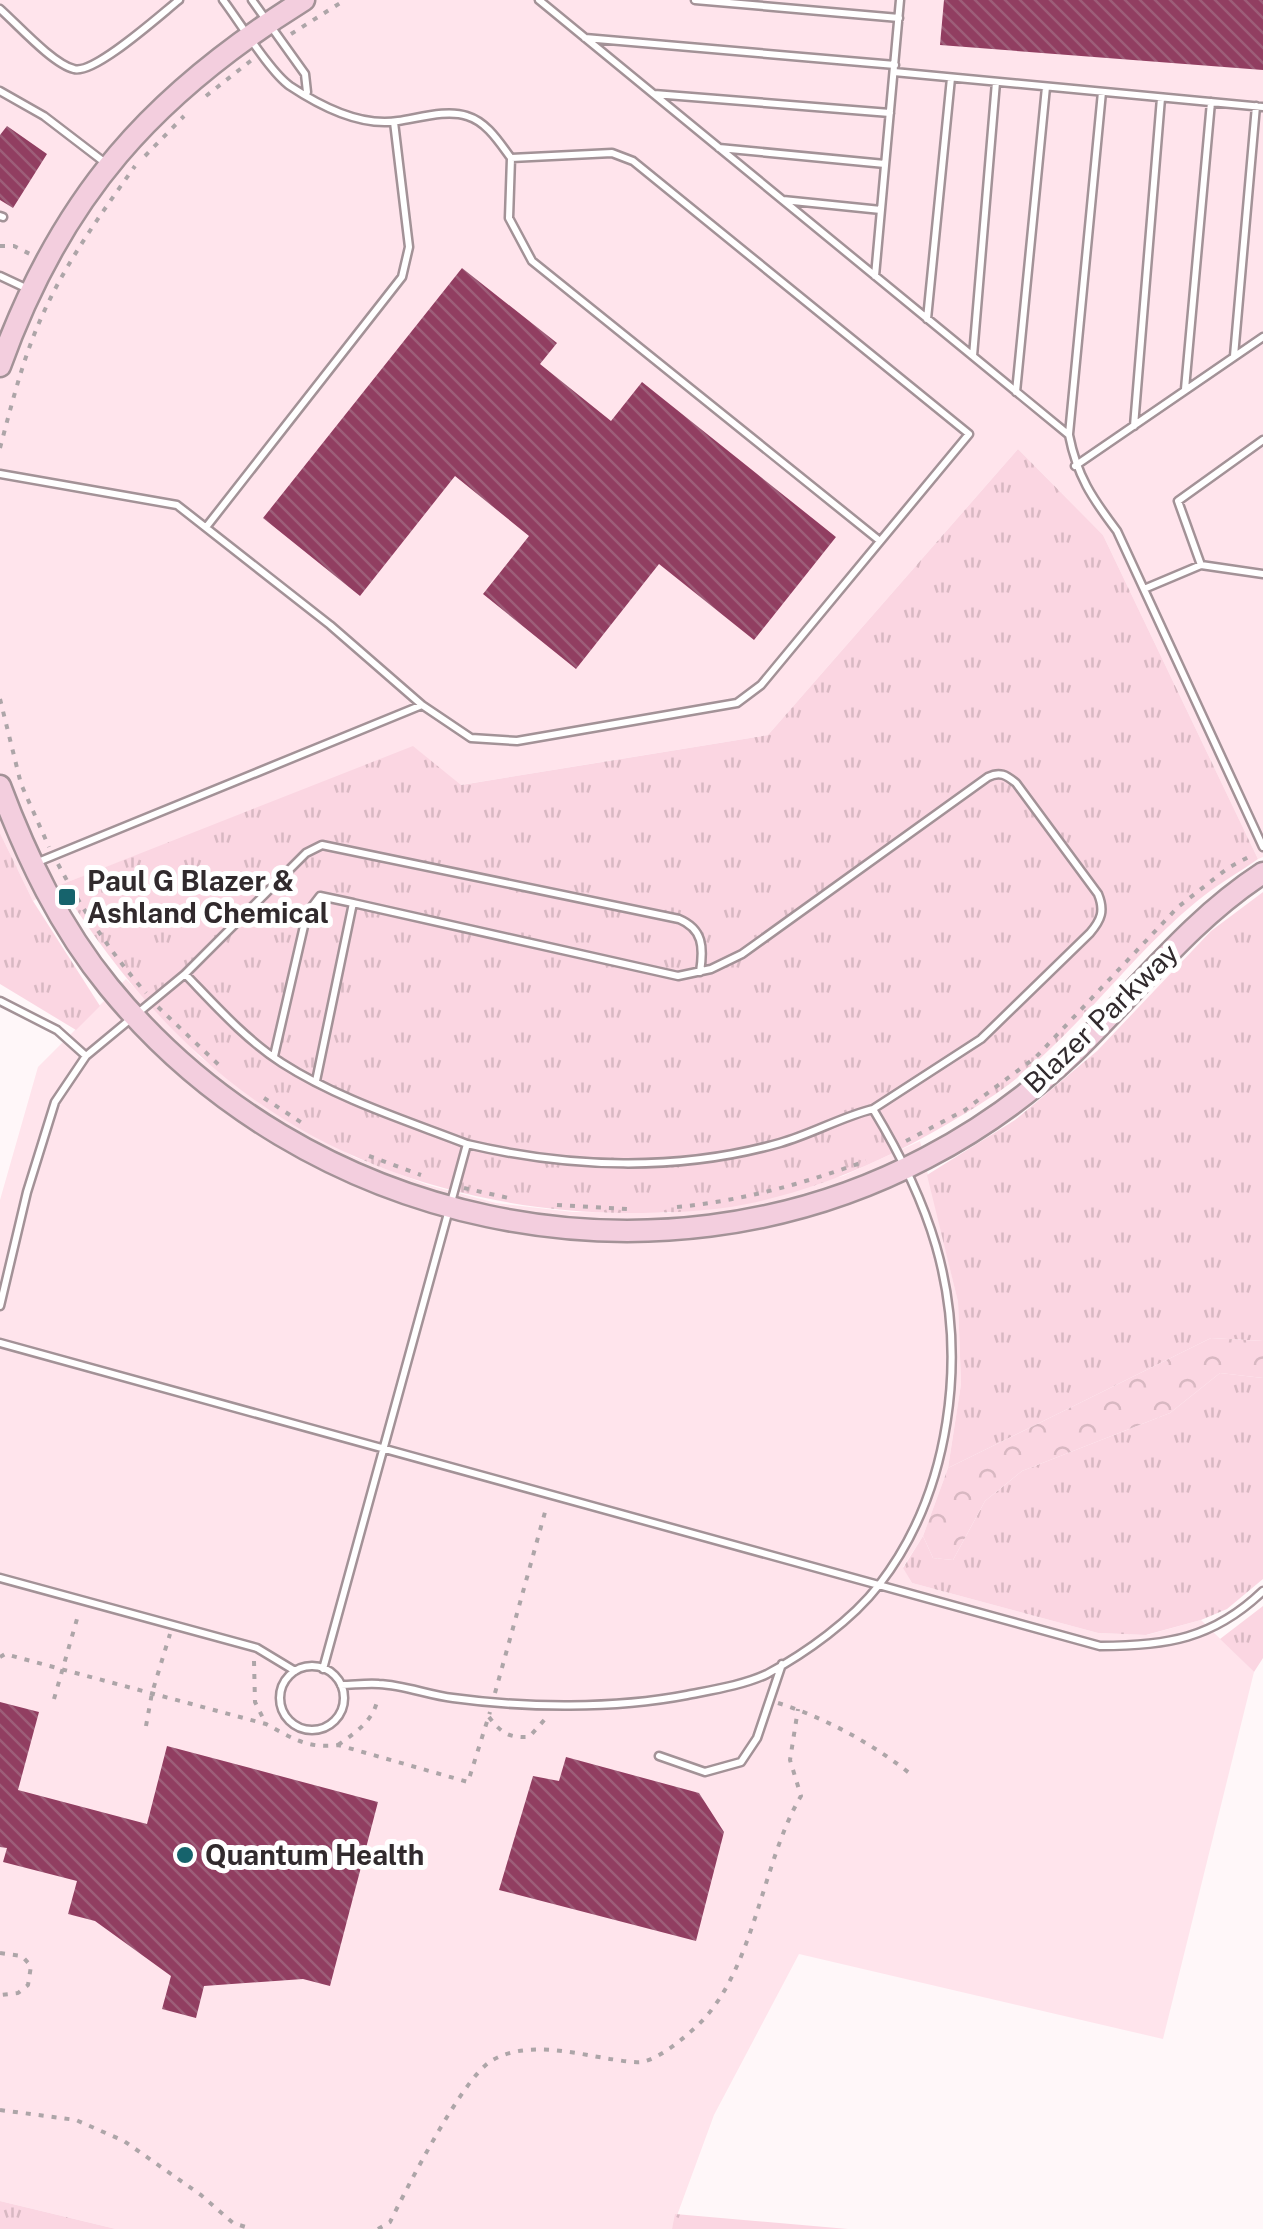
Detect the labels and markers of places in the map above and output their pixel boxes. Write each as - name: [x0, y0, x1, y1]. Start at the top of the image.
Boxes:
- place label: Paul G Blazer & Ashland Chemical: [87, 864, 329, 929]
- marker: Paul G Blazer & Ashland Chemical: [56, 886, 78, 908]
- place label: Quantum Health: [205, 1838, 424, 1871]
- marker: Quantum Health: [174, 1844, 196, 1866]

